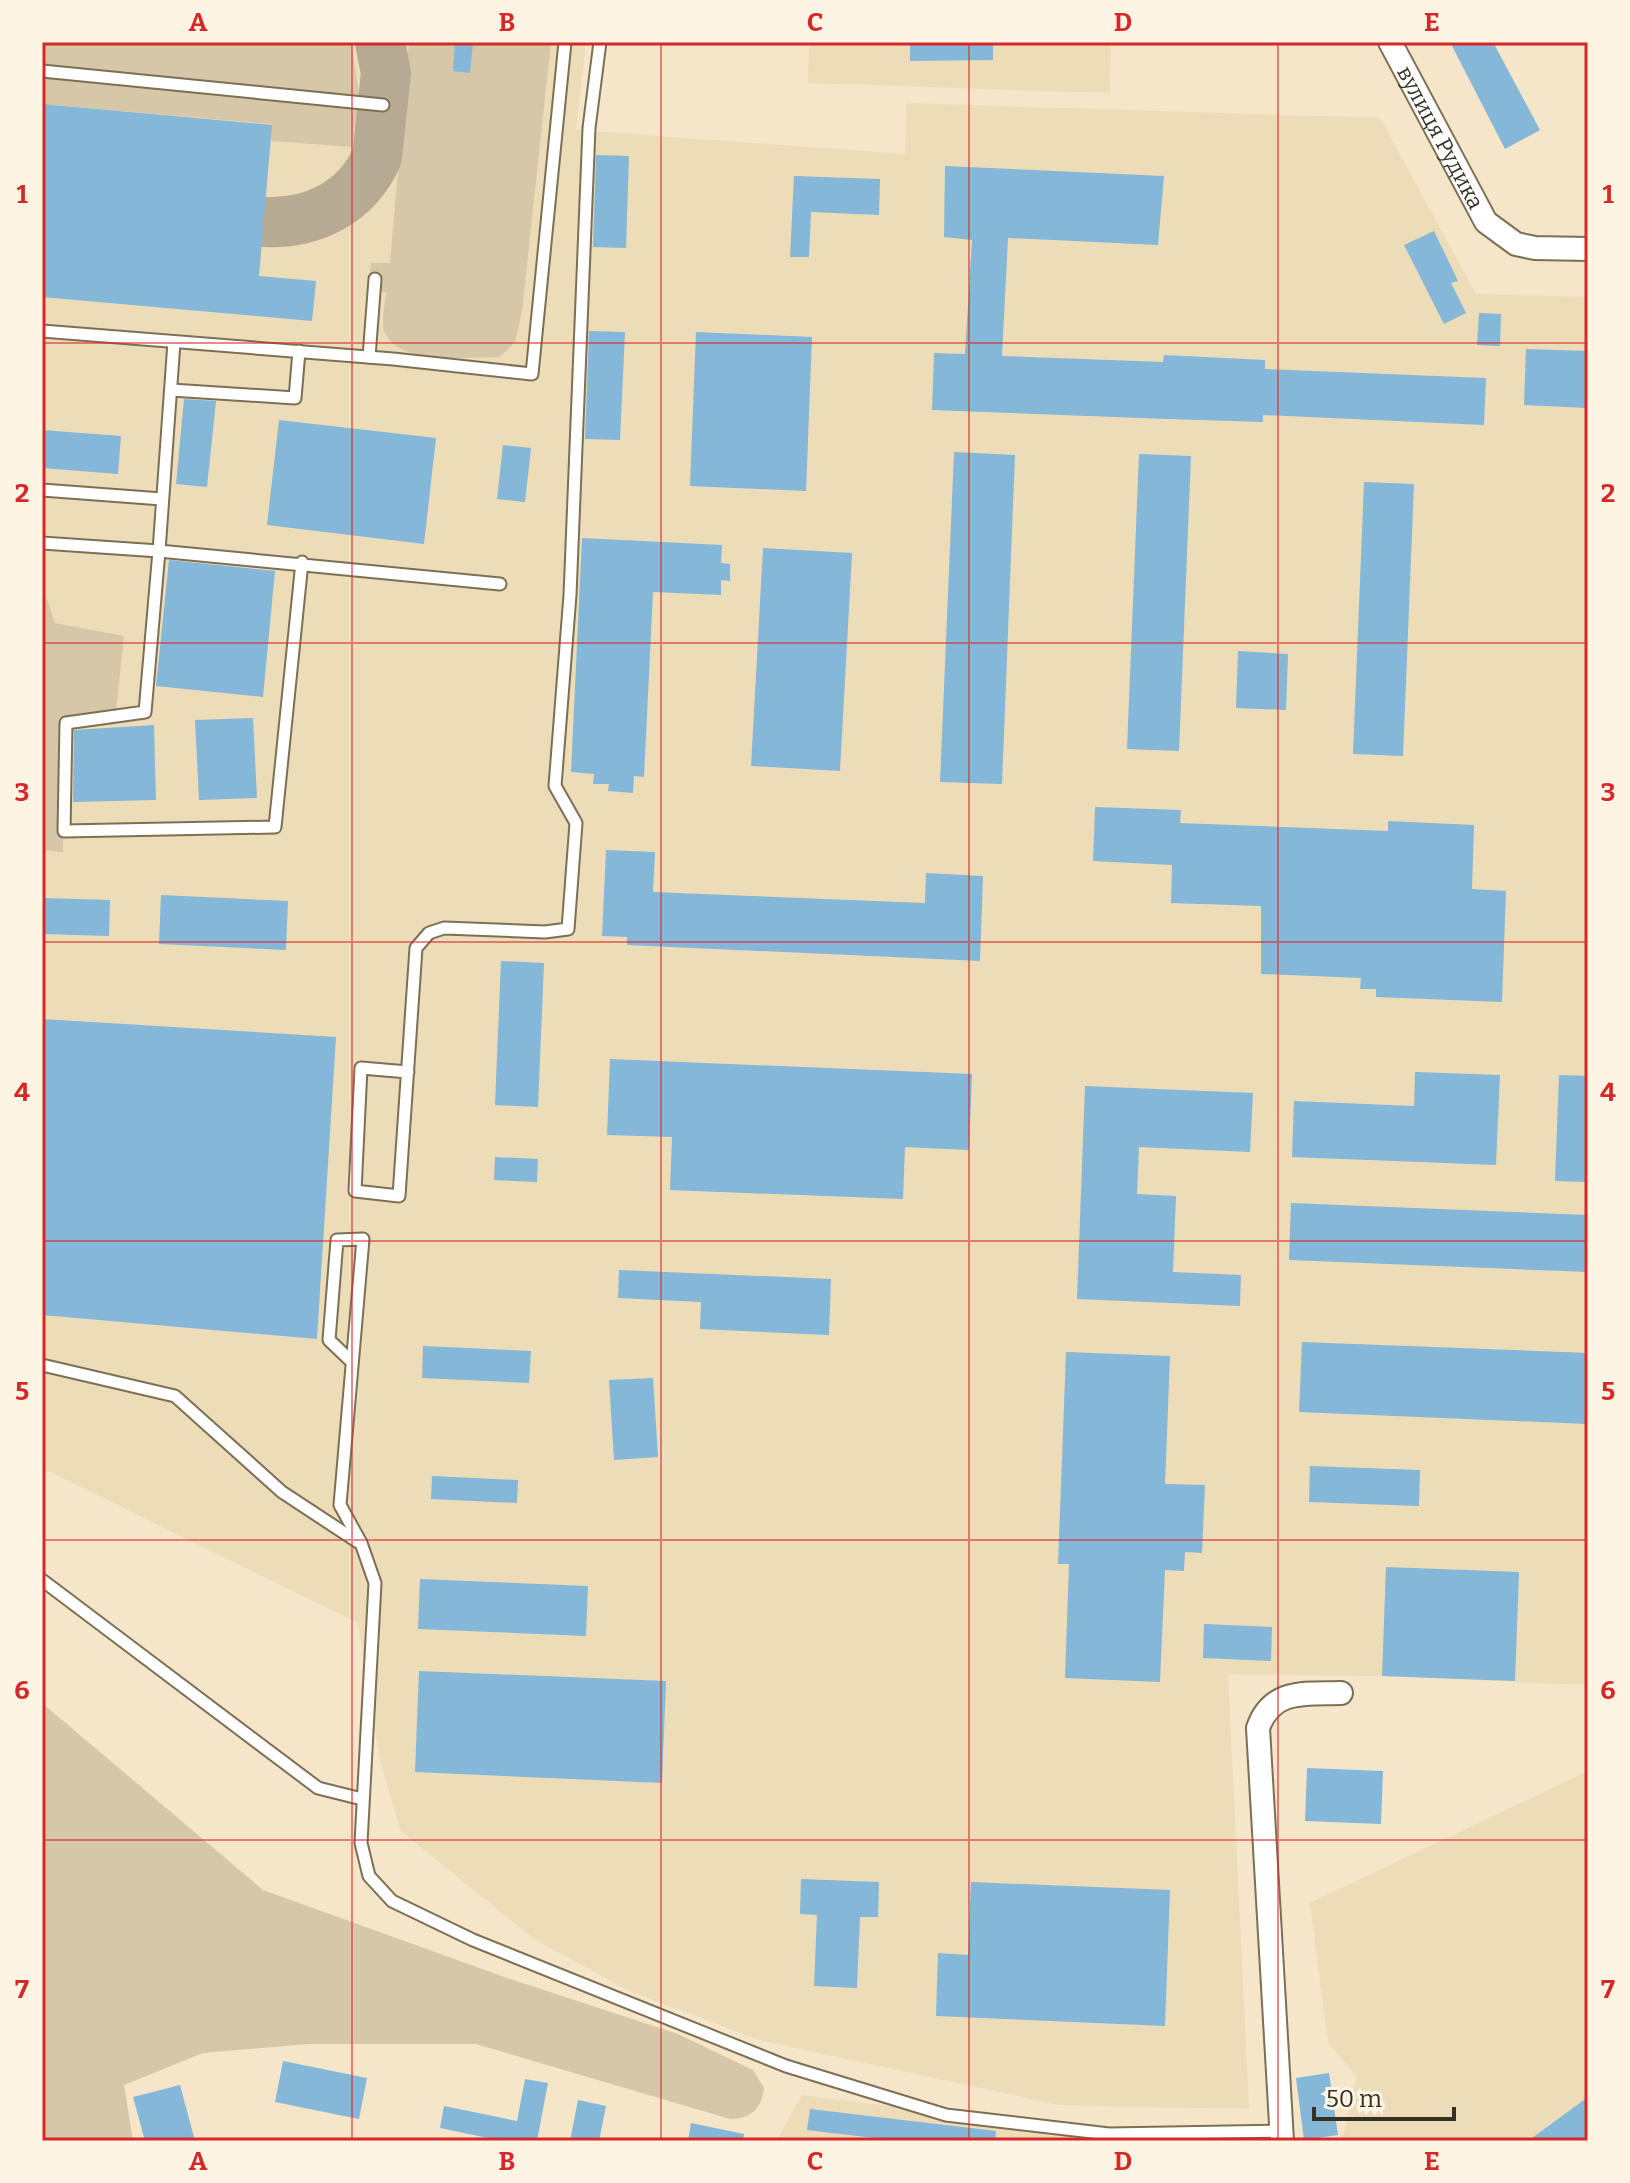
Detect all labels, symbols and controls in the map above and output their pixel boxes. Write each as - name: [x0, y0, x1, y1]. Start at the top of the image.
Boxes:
- text: A: [189, 7, 208, 38]
- text: B: [499, 7, 515, 38]
- text: C: [807, 7, 823, 38]
- text: D: [1114, 7, 1132, 38]
- text: E: [1424, 7, 1440, 38]
- street label: вулиця Рудика: [1391, 61, 1490, 214]
- text: 1: [16, 179, 28, 210]
- text: 1: [1602, 179, 1614, 210]
- text: 2: [15, 478, 29, 509]
- text: 2: [1601, 478, 1615, 509]
- text: 3: [15, 777, 29, 808]
- text: 3: [1601, 777, 1615, 808]
- text: 4: [14, 1077, 30, 1108]
- text: 4: [1600, 1077, 1616, 1108]
- text: 5: [15, 1376, 29, 1407]
- text: 5: [1601, 1376, 1615, 1407]
- text: 6: [14, 1675, 30, 1706]
- text: 6: [1600, 1675, 1616, 1706]
- text: 7: [15, 1974, 29, 2005]
- text: 7: [1601, 1974, 1615, 2005]
- scale bar: [1314, 2071, 1454, 2121]
- text: 50 m: [1326, 2085, 1382, 2113]
- text: A: [189, 2146, 208, 2177]
- text: B: [499, 2146, 515, 2177]
- text: C: [807, 2146, 823, 2177]
- text: D: [1114, 2146, 1132, 2177]
- text: E: [1424, 2146, 1440, 2177]

